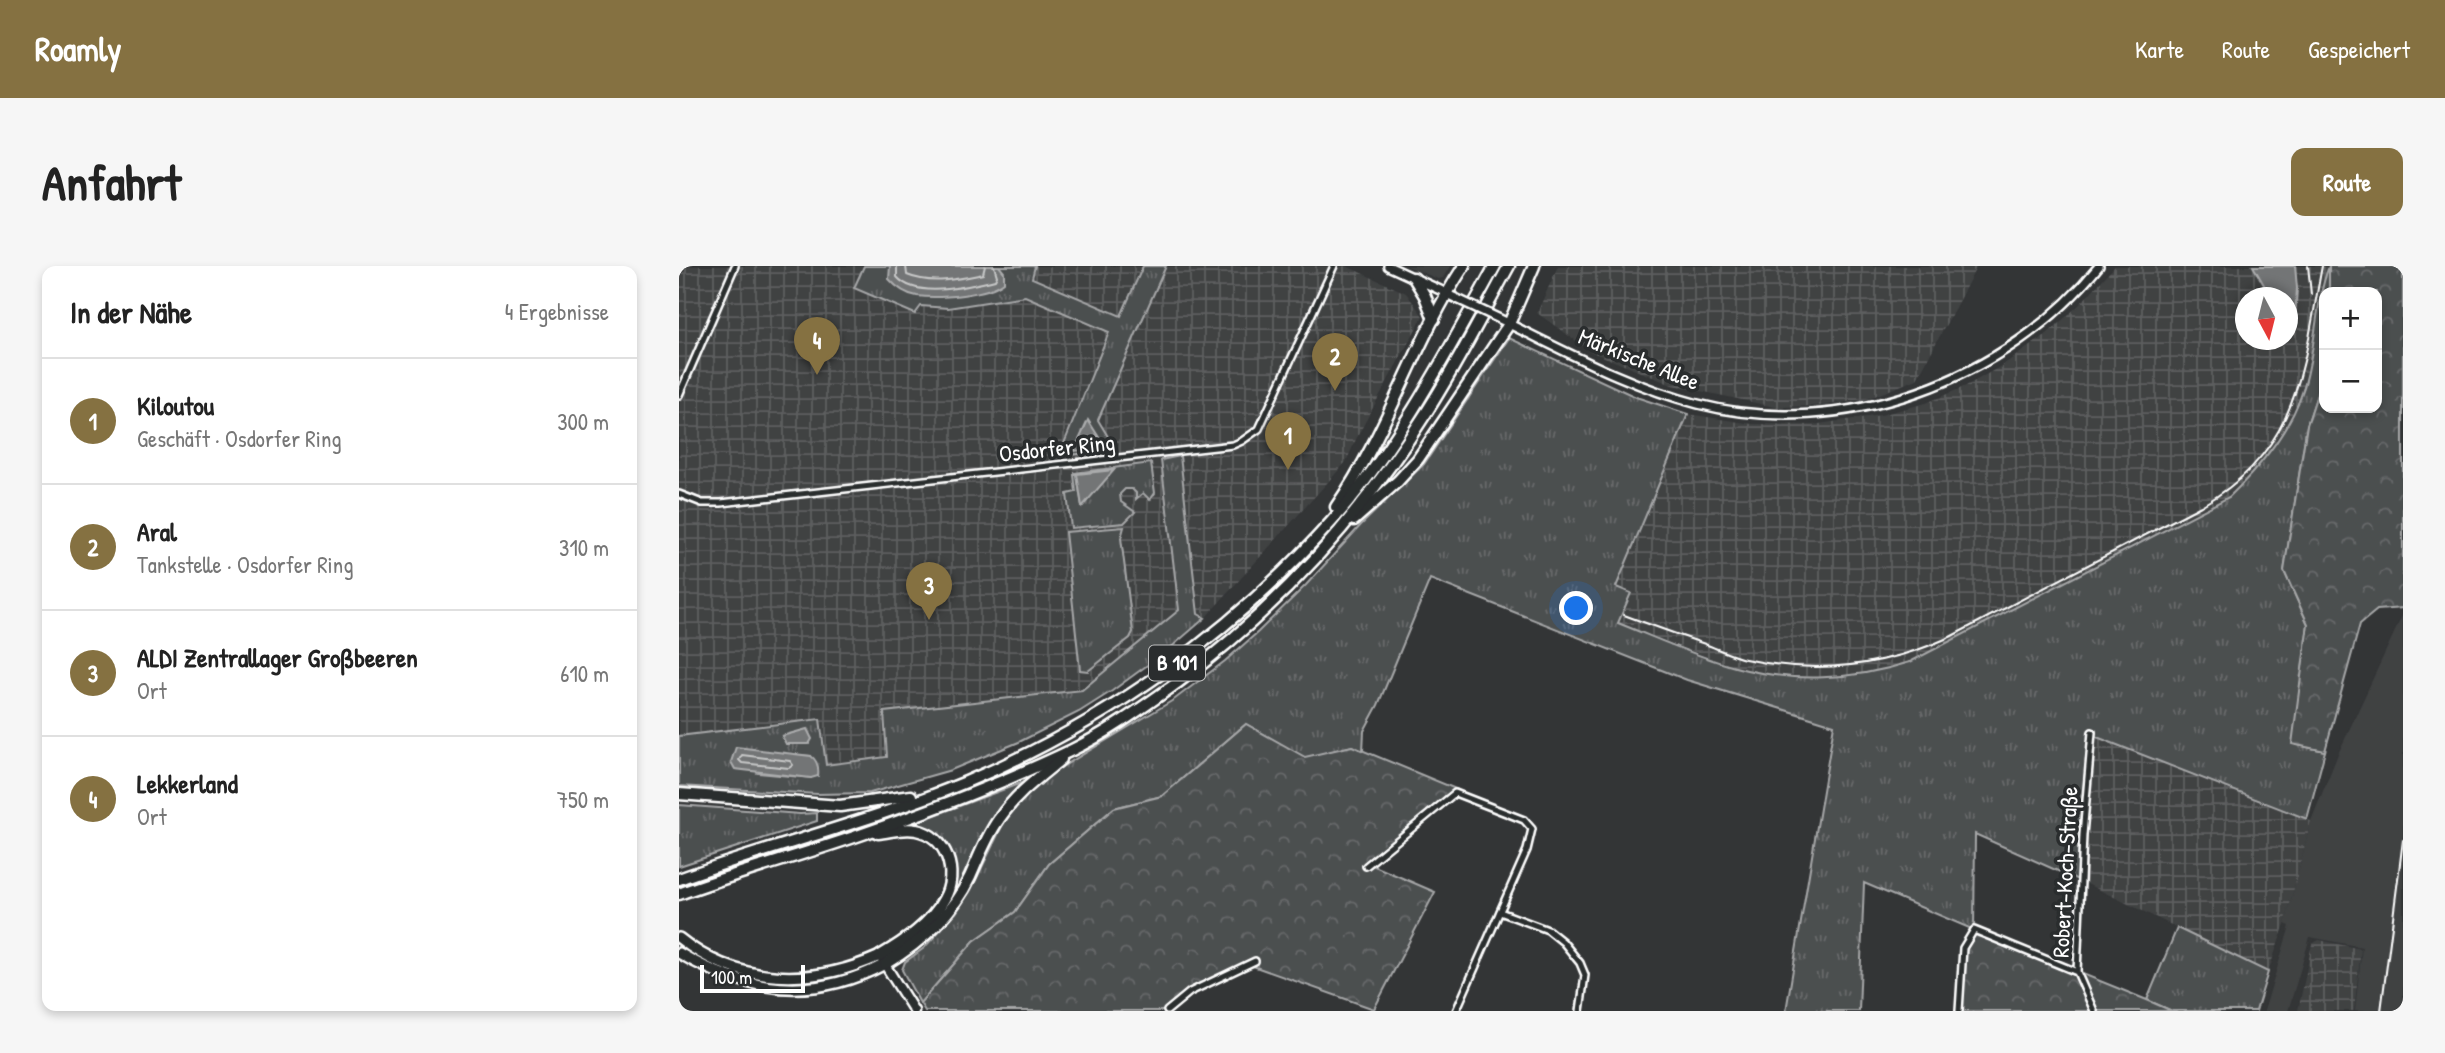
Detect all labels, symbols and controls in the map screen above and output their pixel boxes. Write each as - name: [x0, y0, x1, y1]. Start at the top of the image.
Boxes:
- text: Roamly: [35, 27, 121, 71]
- text: Karte: [2135, 33, 2184, 65]
- text: Route: [2222, 33, 2270, 65]
- text: Gespeichert: [2308, 33, 2410, 65]
- button: Route: [2291, 148, 2403, 216]
- text: Anfahrt: [42, 149, 181, 215]
- north arrow: [2235, 287, 2298, 350]
- map controls: [2319, 287, 2382, 413]
- button: +: [2319, 287, 2382, 350]
- text: In der Nähe: [70, 292, 192, 332]
- text: 4 Ergebnisse: [505, 296, 609, 327]
- pin: 4: [794, 317, 840, 375]
- street label: Märkische Allee: [1574, 320, 1704, 397]
- pin: 2: [1312, 333, 1358, 391]
- button: −: [2319, 350, 2382, 413]
- text: Kiloutou: [137, 388, 214, 423]
- text: 1: [89, 406, 97, 437]
- text: 300 m: [557, 406, 609, 437]
- pin: 1: [1265, 412, 1311, 470]
- text: Geschäft · Osdorfer Ring: [137, 423, 342, 454]
- street label: Osdorfer Ring: [997, 426, 1117, 469]
- text: Aral: [137, 514, 177, 549]
- text: 2: [88, 532, 98, 563]
- text: 310 m: [559, 532, 609, 563]
- text: Tankstelle · Osdorfer Ring: [137, 549, 353, 580]
- pin: 3: [906, 562, 952, 620]
- your location: [1559, 591, 1593, 625]
- text: ALDI Zentrallager Großbeeren: [137, 640, 418, 675]
- road number: B 101: [1149, 646, 1205, 680]
- text: 3: [88, 658, 98, 689]
- text: 610 m: [560, 658, 609, 689]
- text: Ort: [137, 675, 167, 706]
- text: Lekkerland: [137, 766, 238, 801]
- text: 4: [89, 784, 97, 815]
- text: 750 m: [557, 784, 609, 815]
- street label: Robert-Koch-Straße: [2045, 786, 2084, 958]
- text: Ort: [137, 801, 167, 832]
- scale bar: [700, 962, 805, 994]
- text: 100 m: [711, 964, 752, 990]

